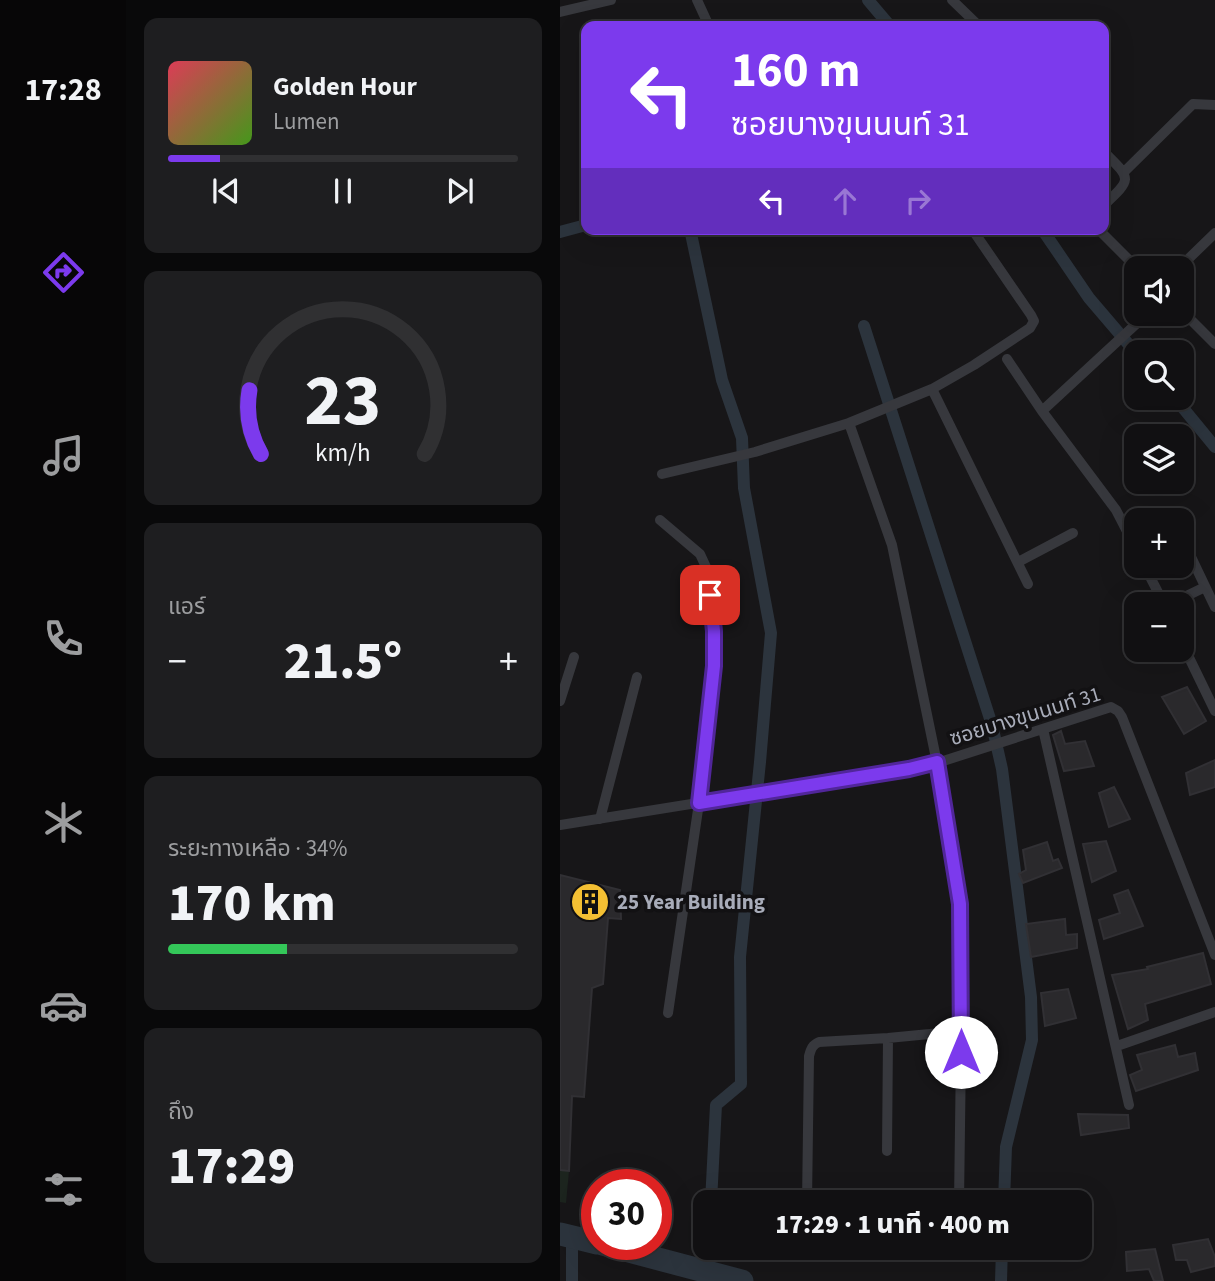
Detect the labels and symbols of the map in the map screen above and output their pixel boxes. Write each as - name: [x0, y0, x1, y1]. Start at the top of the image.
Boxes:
- pin: [680, 565, 740, 625]
- street label: ซอยบางขุนนนท์ 31: [946, 679, 1104, 753]
- building icon: 25 Year Building: [569, 881, 611, 923]
- place label: 25 Year Building: [617, 887, 765, 917]
- position arrow: [924, 1015, 998, 1089]
- speed limit sign: 30: [581, 1169, 672, 1260]

